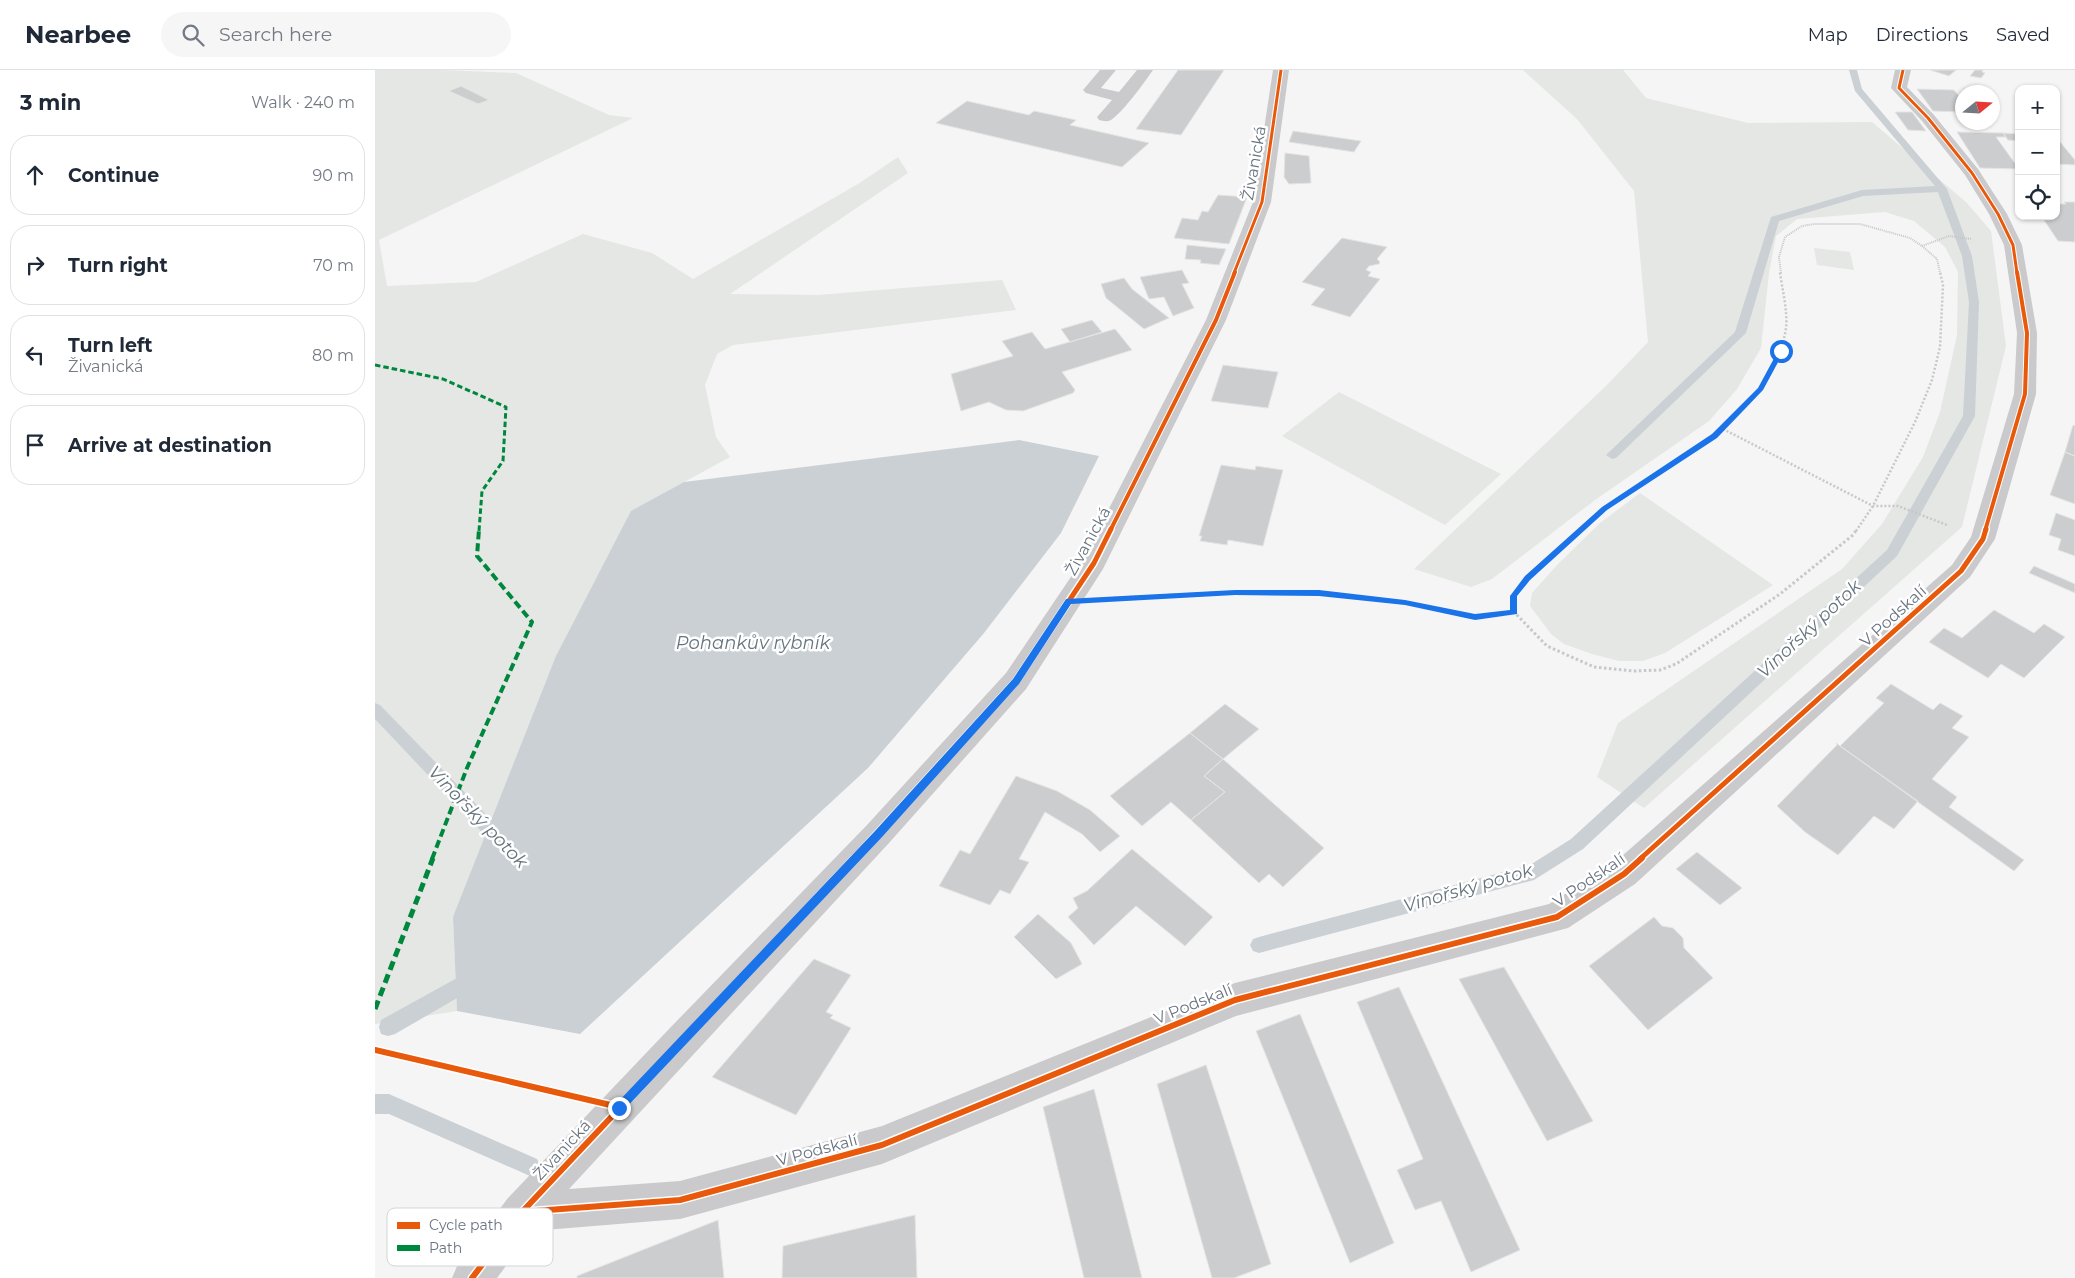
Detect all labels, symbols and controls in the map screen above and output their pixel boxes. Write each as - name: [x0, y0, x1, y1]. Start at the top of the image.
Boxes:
- search box: [161, 12, 511, 57]
- text: Nearbee: [25, 20, 131, 49]
- icon: search: [179, 21, 207, 49]
- text: Search here: [219, 23, 332, 46]
- text: Map: [1808, 24, 1848, 46]
- text: Directions: [1876, 24, 1968, 46]
- text: Saved: [1996, 24, 2050, 46]
- north arrow: [1955, 85, 2000, 130]
- map controls: [2015, 85, 2060, 220]
- button: +: [2015, 85, 2060, 130]
- text: 3 min: [20, 90, 81, 115]
- text: Walk · 240 m: [251, 93, 355, 112]
- street label: Živanická: [1238, 124, 1270, 202]
- button: −: [2015, 130, 2060, 175]
- icon: ahead: [21, 161, 49, 189]
- text: Continue: [68, 164, 159, 187]
- text: 90 m: [312, 166, 354, 185]
- button: locate: [2015, 175, 2060, 220]
- icon: right: [21, 251, 49, 279]
- text: Turn right: [68, 254, 168, 277]
- text: 70 m: [313, 256, 354, 275]
- text: Turn left: [68, 334, 153, 357]
- route start: [1770, 340, 1793, 363]
- icon: left: [21, 341, 49, 369]
- text: 80 m: [312, 346, 354, 365]
- text: Živanická: [68, 357, 143, 376]
- icon: arrive: [21, 431, 49, 459]
- text: Arrive at destination: [68, 434, 272, 457]
- street label: Živanická: [1061, 503, 1115, 579]
- water label: Vinořský potok: [1753, 574, 1866, 683]
- street label: V Podskalí: [1856, 581, 1931, 651]
- water label: Pohankův rybník: [676, 632, 831, 654]
- water label: Vinořský potok: [424, 761, 533, 874]
- street label: V Podskalí: [1549, 849, 1629, 911]
- water label: Vinořský potok: [1401, 859, 1537, 917]
- street label: V Podskalí: [1151, 979, 1236, 1028]
- route end: [608, 1097, 631, 1120]
- street label: Živanická: [529, 1116, 595, 1184]
- street label: V Podskalí: [775, 1130, 860, 1170]
- legend: [387, 1208, 553, 1266]
- text: Cycle path: [429, 1216, 503, 1234]
- text: Path: [429, 1239, 462, 1257]

